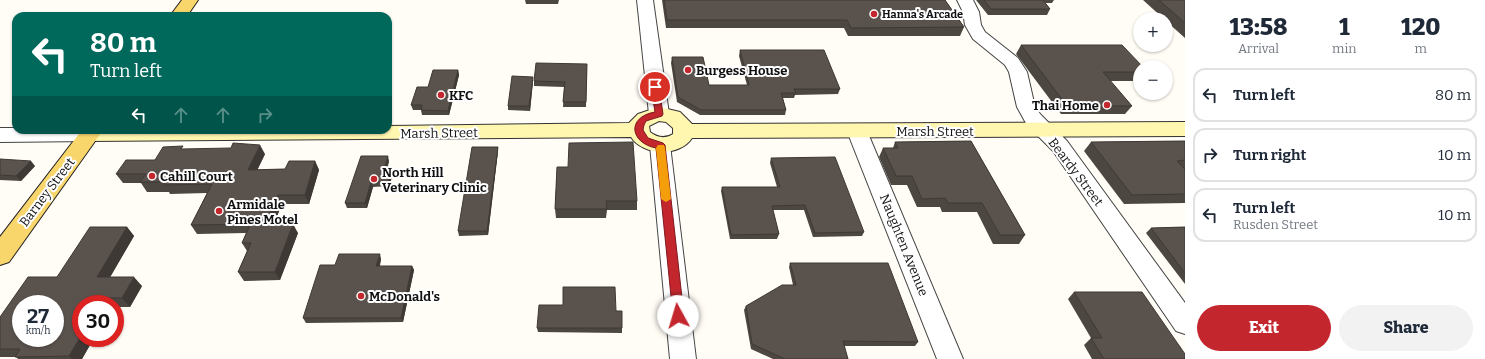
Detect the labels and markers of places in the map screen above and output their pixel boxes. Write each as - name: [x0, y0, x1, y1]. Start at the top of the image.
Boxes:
- place label: Hanna's Arcade: [882, 8, 963, 21]
- marker: Hanna's Arcade: [869, 9, 879, 19]
- place label: Burgess House: [696, 63, 787, 78]
- marker: Burgess House: [683, 65, 693, 75]
- pin: [638, 70, 672, 104]
- place label: KFC: [449, 88, 473, 103]
- marker: KFC: [436, 90, 446, 100]
- place label: Thai Home: [1032, 98, 1099, 113]
- marker: Thai Home: [1102, 100, 1112, 110]
- place label: North Hill Veterinary Clinic: [382, 165, 487, 195]
- place label: Cahill Court: [160, 169, 233, 184]
- marker: Cahill Court: [147, 171, 157, 181]
- marker: North Hill Veterinary Clinic: [369, 174, 379, 184]
- place label: Armidale Pines Motel: [227, 197, 298, 227]
- marker: Armidale Pines Motel: [214, 206, 224, 216]
- place label: McDonald's: [369, 289, 440, 304]
- marker: McDonald's: [356, 291, 366, 301]

